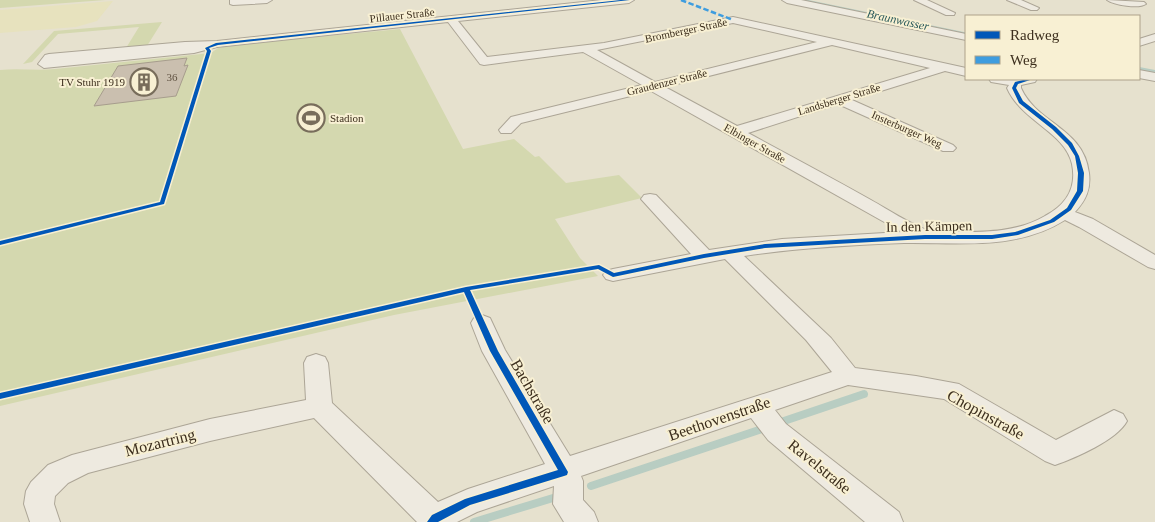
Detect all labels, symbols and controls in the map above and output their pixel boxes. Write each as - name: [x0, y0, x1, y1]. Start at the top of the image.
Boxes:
- street label: Pillauer Straße: [369, 6, 435, 24]
- water label: Braunwasser: [866, 7, 931, 33]
- street label: Bromberger Straße: [644, 15, 728, 45]
- legend: [965, 15, 1140, 80]
- text: Radweg: [1010, 27, 1060, 43]
- text: Weg: [1010, 52, 1038, 68]
- street label: Graudenzer Straße: [626, 66, 708, 98]
- building icon: TV Stuhr 1919: [129, 67, 159, 97]
- house number: 36: [167, 71, 178, 83]
- place label: TV Stuhr 1919: [59, 76, 125, 88]
- street label: Landsberger Straße: [796, 81, 882, 117]
- sports icon: Stadion: [296, 103, 326, 133]
- street label: Insterburger Weg: [870, 108, 945, 150]
- place label: Stadion: [330, 112, 364, 124]
- street label: Elbinger Straße: [722, 121, 788, 165]
- street label: In den Kämpen: [886, 218, 972, 235]
- street label: Bachstraße: [507, 356, 558, 426]
- street label: Chopinstraße: [944, 386, 1027, 443]
- street label: Beethovenstraße: [666, 393, 772, 444]
- street label: Mozartring: [123, 426, 197, 460]
- street label: Ravelstraße: [785, 436, 854, 497]

